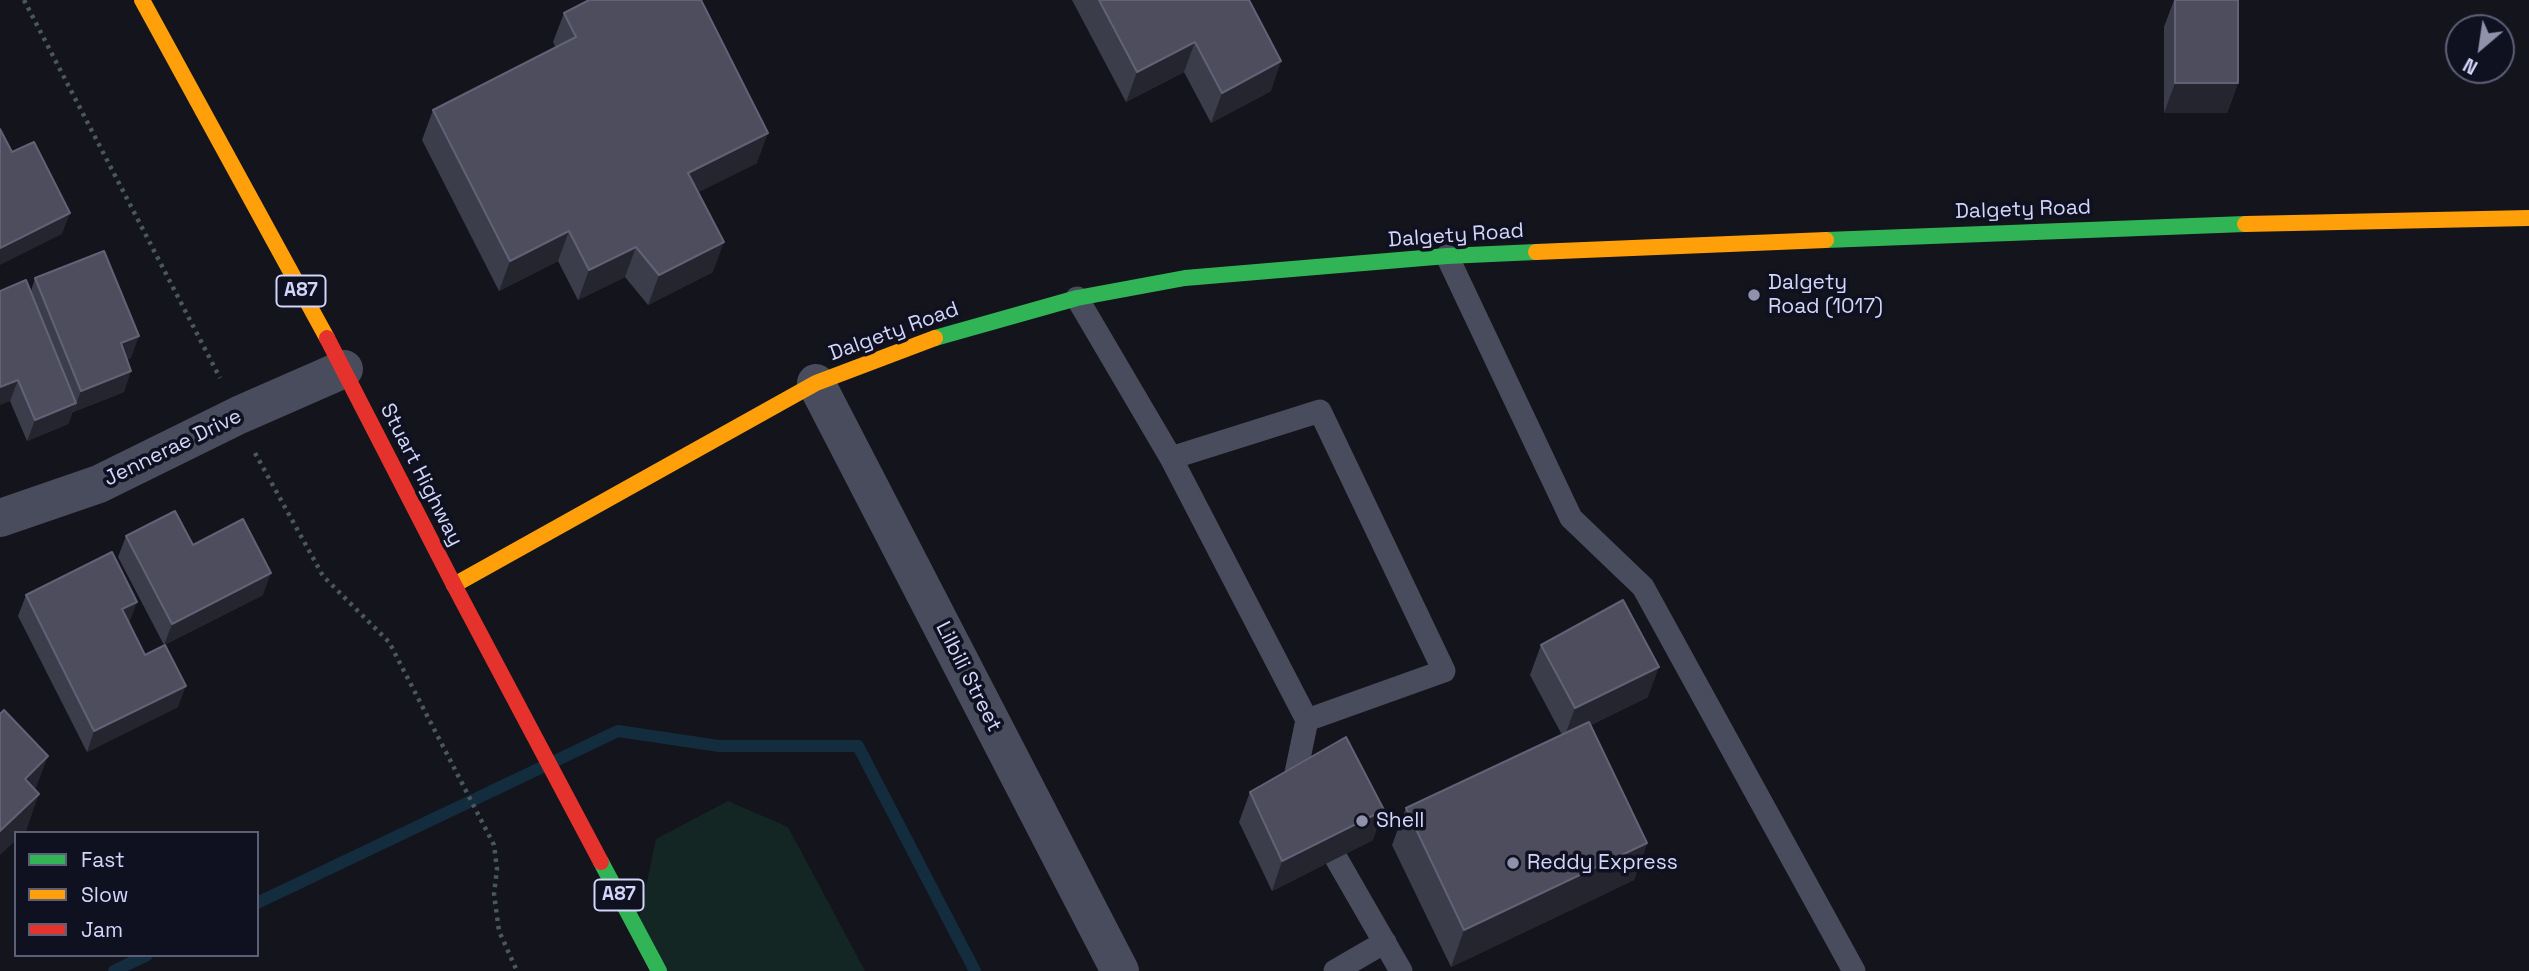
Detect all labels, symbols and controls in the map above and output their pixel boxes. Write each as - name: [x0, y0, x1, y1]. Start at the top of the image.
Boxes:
- north arrow: [2445, 14, 2515, 84]
- text: N: [2459, 52, 2482, 80]
- street label: Dalgety Road: [1955, 195, 2091, 225]
- street label: Dalgety Road: [1387, 219, 1525, 253]
- place label: Dalgety Road (1017): [1768, 270, 1883, 320]
- road number: A87: [276, 276, 326, 306]
- marker: Dalgety Road (1017): [1746, 287, 1762, 303]
- street label: Dalgety Road: [826, 297, 962, 367]
- street label: Stuart Highway: [374, 399, 468, 551]
- street label: Jennerae Drive: [100, 404, 246, 492]
- street label: Lilbili Street: [929, 618, 1007, 736]
- place label: Shell: [1376, 808, 1424, 834]
- marker: Shell: [1354, 813, 1370, 829]
- legend: [14, 831, 259, 957]
- text: Fast: [81, 846, 125, 873]
- place label: Reddy Express: [1527, 850, 1678, 876]
- marker: Reddy Express: [1505, 855, 1521, 871]
- road number: A87: [594, 880, 644, 911]
- text: Slow: [81, 881, 129, 908]
- text: Jam: [81, 916, 123, 943]

